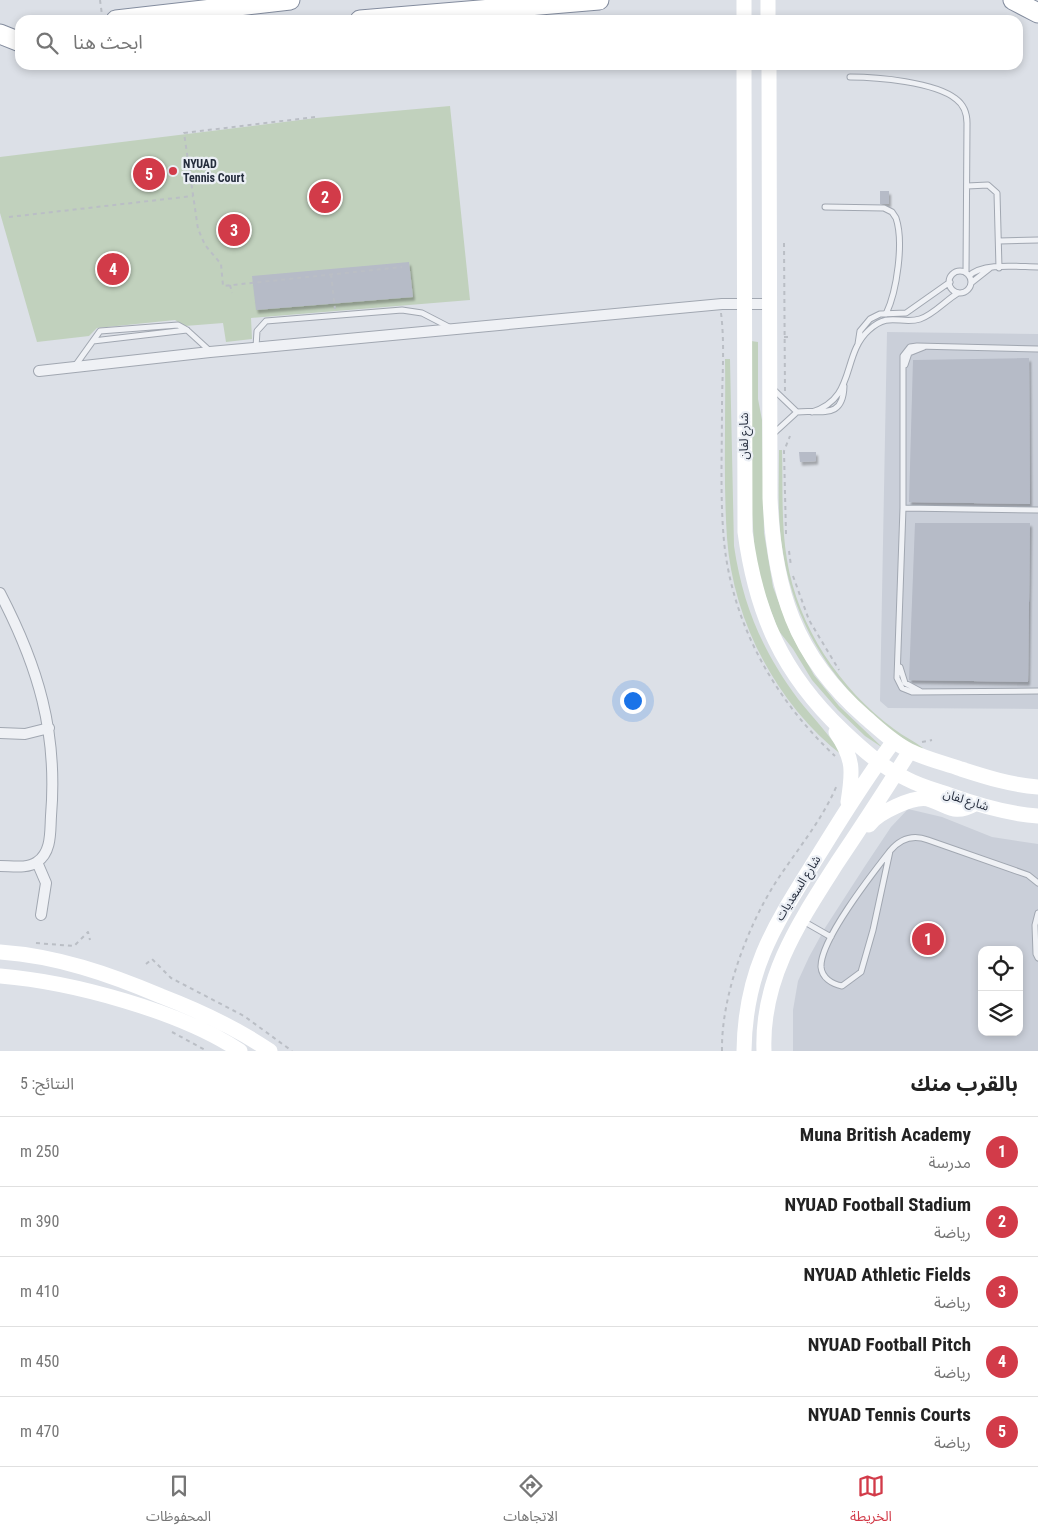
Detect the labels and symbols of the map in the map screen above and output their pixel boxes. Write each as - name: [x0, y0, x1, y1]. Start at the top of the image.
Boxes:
- pin: 5: [133, 155, 165, 193]
- place label: NYUAD Tennis Court: [183, 157, 245, 185]
- marker: NYUAD Tennis Court: [167, 165, 179, 177]
- pin: 2: [309, 178, 341, 216]
- pin: 3: [218, 211, 250, 249]
- pin: 4: [97, 250, 129, 288]
- street label: شارع لفان: [737, 413, 753, 459]
- your location: [620, 688, 646, 714]
- street label: شارع لفان: [941, 786, 990, 815]
- street label: شارع السعديات: [772, 853, 825, 924]
- pin: 1: [912, 920, 944, 958]

